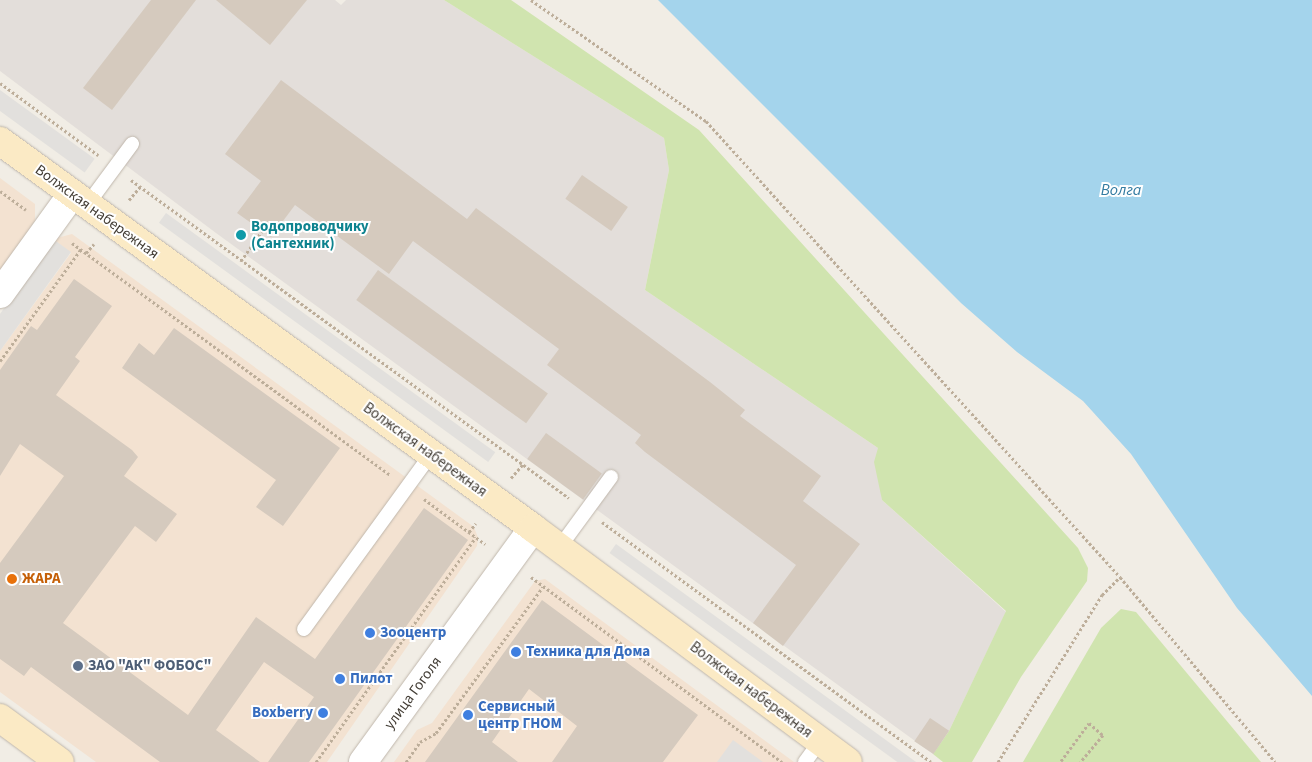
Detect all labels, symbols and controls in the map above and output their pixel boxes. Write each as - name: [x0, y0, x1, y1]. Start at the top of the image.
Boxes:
- street label: Волжская набережная: [32, 161, 162, 263]
- water label: Волга: [1101, 180, 1141, 200]
- place label: Водопроводчику (Сантехник): [251, 217, 369, 252]
- marker: Водопроводчику (Сантехник): [235, 229, 247, 241]
- street label: Волжская набережная: [360, 399, 490, 501]
- place label: ЖАРА: [22, 570, 61, 588]
- marker: ЖАРА: [6, 573, 18, 585]
- place label: Зооцентр: [380, 624, 446, 642]
- marker: Зооцентр: [364, 627, 376, 639]
- street label: Волжская набережная: [686, 638, 816, 742]
- place label: Техника для Дома: [526, 643, 650, 661]
- marker: Техника для Дома: [510, 646, 522, 658]
- street label: улица Гоголя: [381, 653, 445, 733]
- place label: ЗАО "АК" ФОБОС": [88, 657, 212, 675]
- marker: ЗАО "АК" ФОБОС": [72, 660, 84, 672]
- place label: Пилот: [350, 670, 393, 688]
- marker: Пилот: [334, 673, 346, 685]
- place label: Сервисный центр ГНОМ: [478, 697, 562, 732]
- place label: Boxberry: [252, 704, 313, 722]
- marker: Boxberry: [317, 707, 329, 719]
- marker: Сервисный центр ГНОМ: [462, 709, 474, 721]

